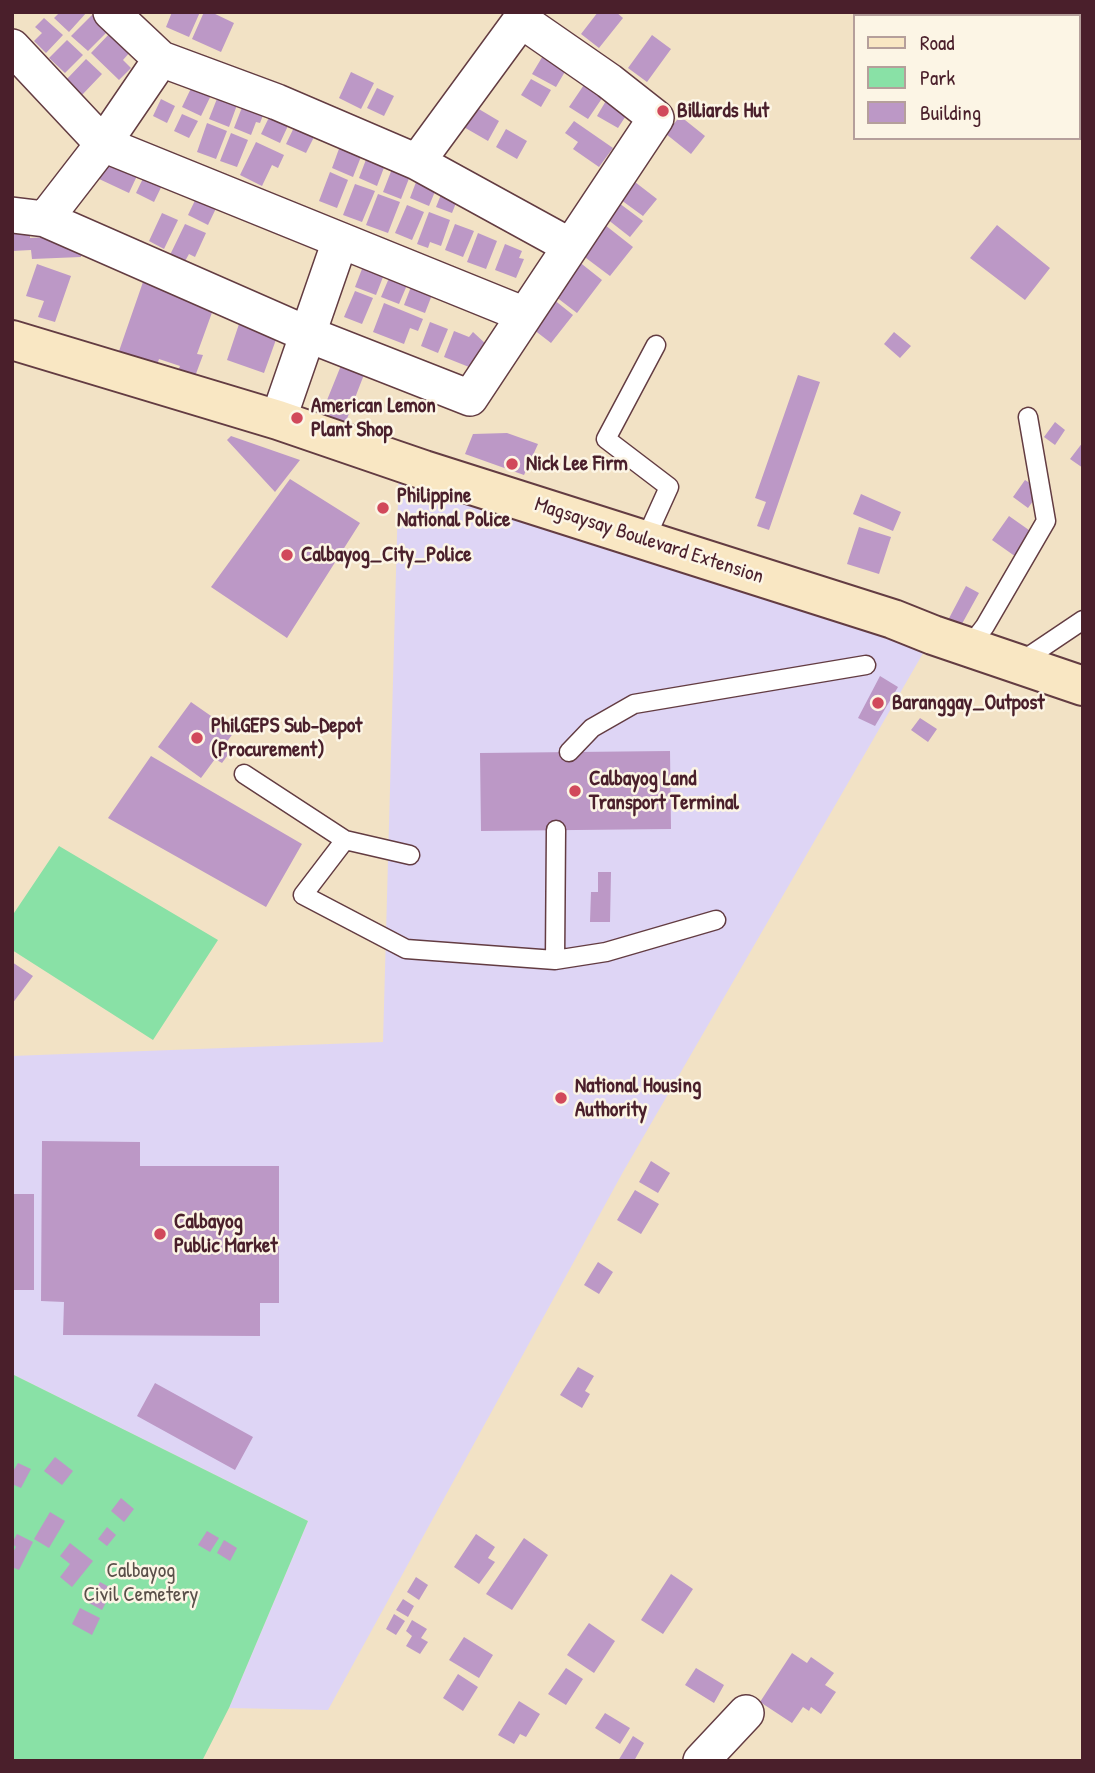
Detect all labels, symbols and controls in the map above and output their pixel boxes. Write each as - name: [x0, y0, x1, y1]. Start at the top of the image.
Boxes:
- legend: [853, 14, 1081, 140]
- text: Road: [920, 28, 954, 57]
- text: Park: [920, 63, 955, 92]
- place label: Billiards Hut: [677, 98, 769, 124]
- text: Building: [920, 98, 981, 127]
- marker: Billiards Hut: [655, 103, 671, 119]
- place label: American Lemon Plant Shop: [311, 393, 436, 443]
- marker: American Lemon Plant Shop: [289, 410, 305, 426]
- place label: Nick Lee Firm: [526, 451, 628, 477]
- marker: Nick Lee Firm: [504, 456, 520, 472]
- place label: Philippine National Police: [397, 483, 510, 533]
- street label: Magsaysay Boulevard Extension: [531, 492, 767, 590]
- marker: Philippine National Police: [375, 500, 391, 516]
- place label: Calbayog_City_Police: [301, 542, 472, 568]
- marker: Calbayog_City_Police: [279, 547, 295, 563]
- place label: Baranggay_Outpost: [892, 690, 1045, 716]
- marker: Baranggay_Outpost: [870, 695, 886, 711]
- place label: PhilGEPS Sub-Depot (Procurement): [211, 713, 362, 763]
- marker: PhilGEPS Sub-Depot (Procurement): [189, 730, 205, 746]
- place label: Calbayog Land Transport Terminal: [589, 766, 739, 816]
- marker: Calbayog Land Transport Terminal: [567, 783, 583, 799]
- place label: National Housing Authority: [575, 1073, 701, 1123]
- marker: National Housing Authority: [553, 1090, 569, 1106]
- place label: Calbayog Public Market: [174, 1209, 278, 1259]
- marker: Calbayog Public Market: [152, 1226, 168, 1242]
- park label: Calbayog Civil Cemetery: [84, 1558, 198, 1608]

